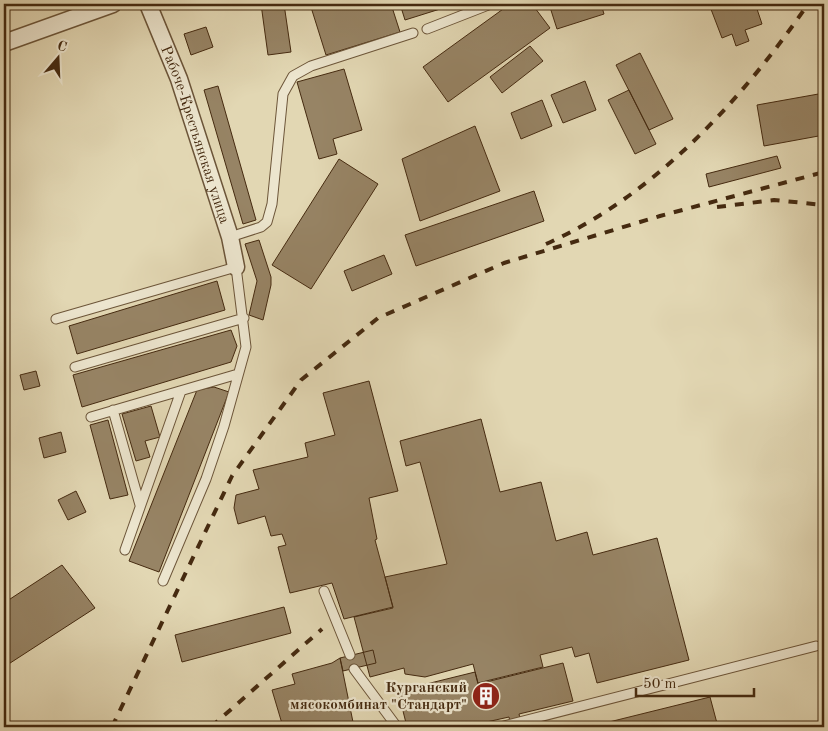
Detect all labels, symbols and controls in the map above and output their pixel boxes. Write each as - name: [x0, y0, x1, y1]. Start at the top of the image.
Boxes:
- north arrow: [32, 32, 82, 82]
- text: С: [55, 39, 69, 55]
- street label: Рабоче-Крестьянская улица: [157, 44, 231, 226]
- scale bar: [636, 666, 753, 698]
- text: 50 m: [643, 677, 677, 692]
- place label: Курганский мясокомбинат "Стандарт": [290, 681, 467, 713]
- building icon: Курганский мясокомбинат "Стандарт": [471, 681, 501, 711]

